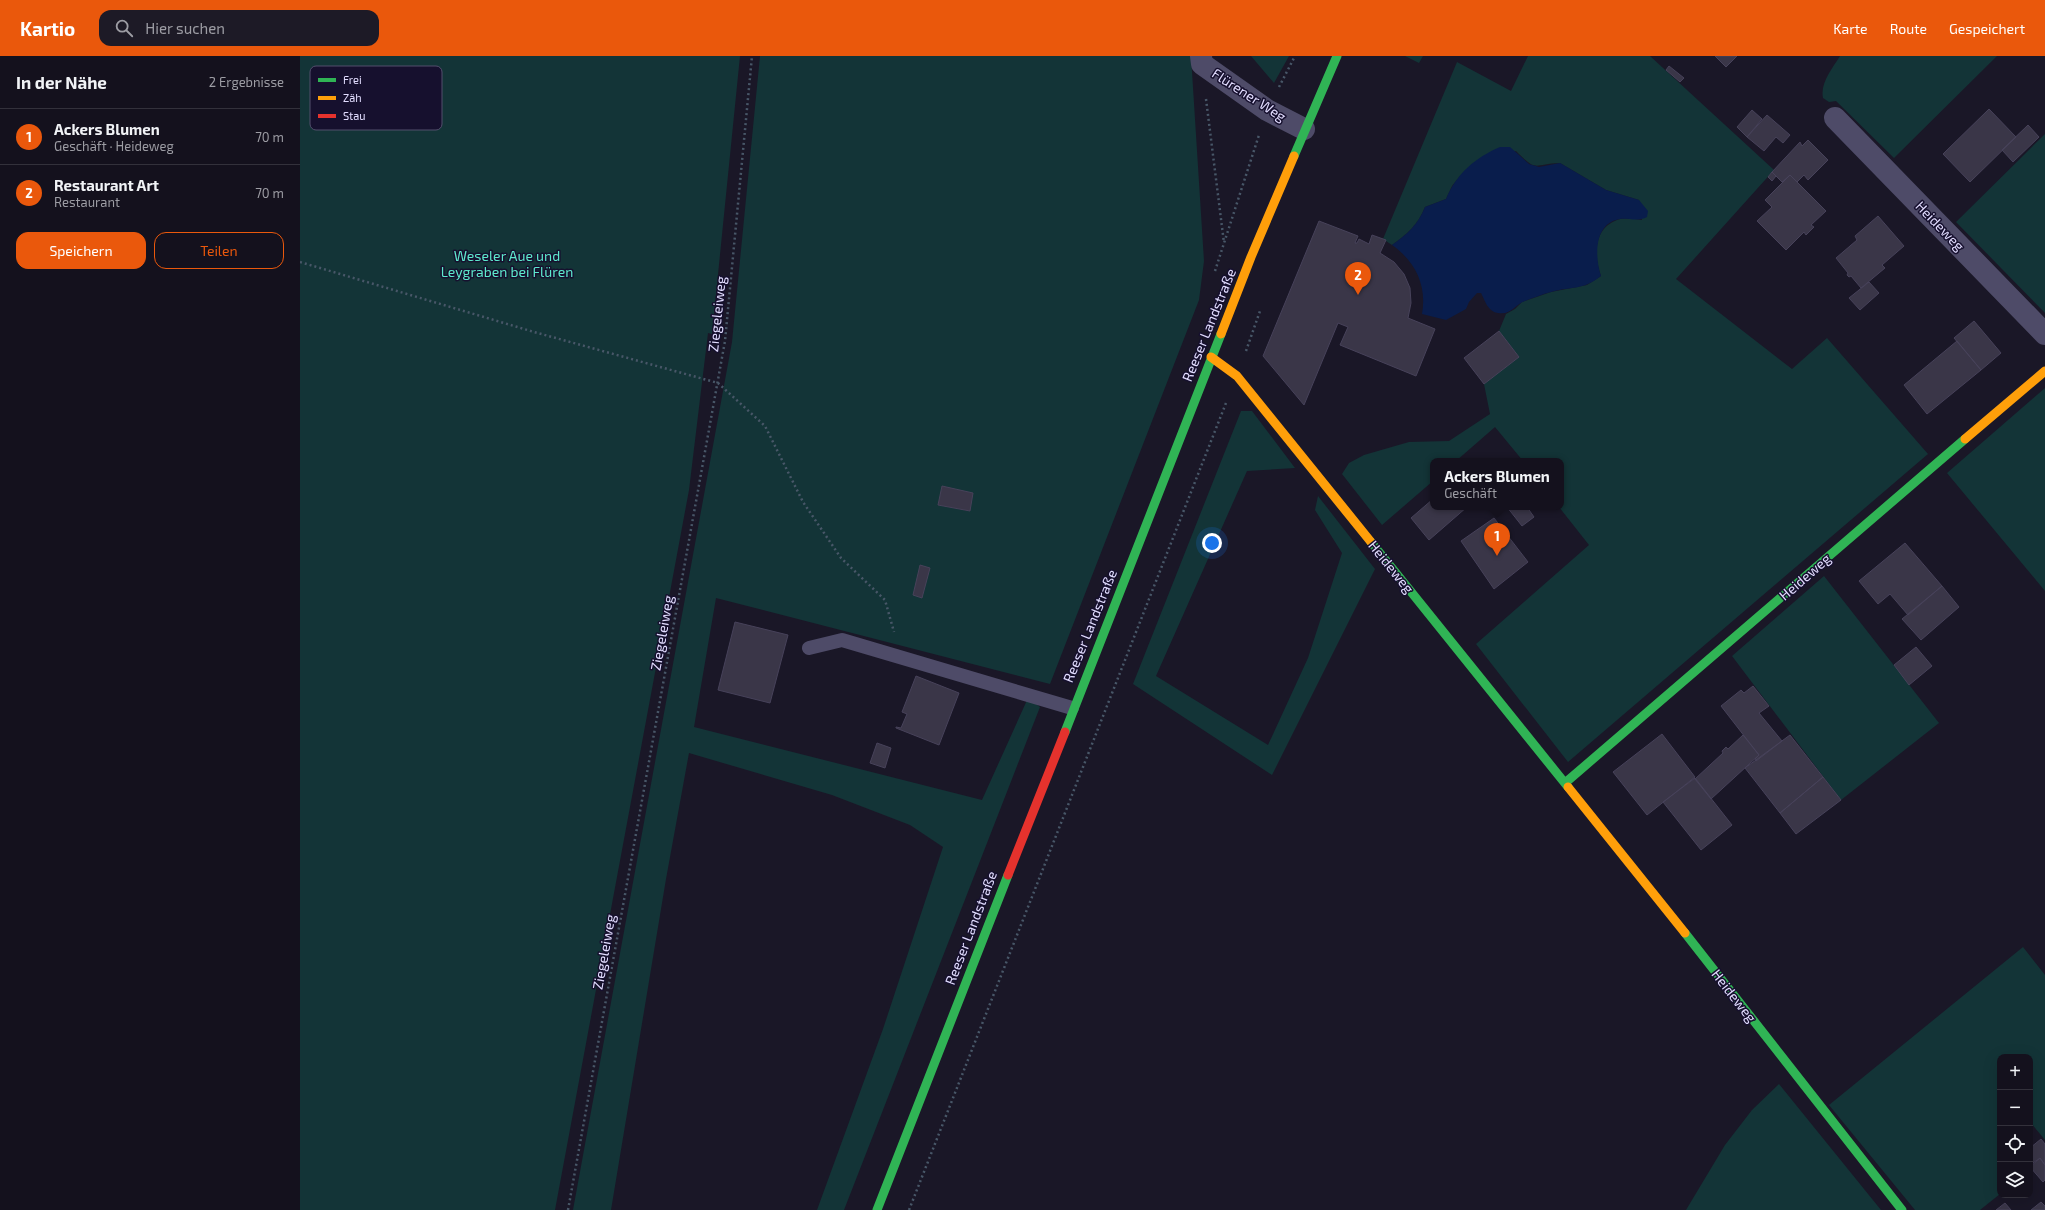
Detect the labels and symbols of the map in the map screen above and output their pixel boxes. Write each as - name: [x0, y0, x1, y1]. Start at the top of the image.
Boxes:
- street label: Flürener Weg: [1209, 64, 1290, 125]
- legend: [310, 66, 442, 130]
- text: Frei: [343, 73, 362, 86]
- text: Zäh: [343, 91, 362, 104]
- text: Stau: [343, 109, 366, 122]
- street label: Heideweg: [1912, 197, 1968, 254]
- park label: Weseler Aue und Leygraben bei Flüren: [441, 247, 573, 280]
- pin: 2: [1345, 262, 1371, 295]
- street label: Reeser Landstraße: [1178, 266, 1239, 384]
- street label: Ziegeleiweg: [704, 275, 729, 353]
- pin: 1: [1484, 523, 1510, 556]
- your location: [1202, 533, 1222, 553]
- street label: Heideweg: [1365, 537, 1418, 597]
- street label: Heideweg: [1775, 550, 1834, 604]
- street label: Reeser Landstraße: [1059, 567, 1120, 685]
- street label: Ziegeleiweg: [647, 594, 677, 672]
- street label: Reeser Landstraße: [941, 869, 1000, 987]
- street label: Ziegeleiweg: [589, 913, 619, 991]
- street label: Heideweg: [1708, 966, 1761, 1026]

